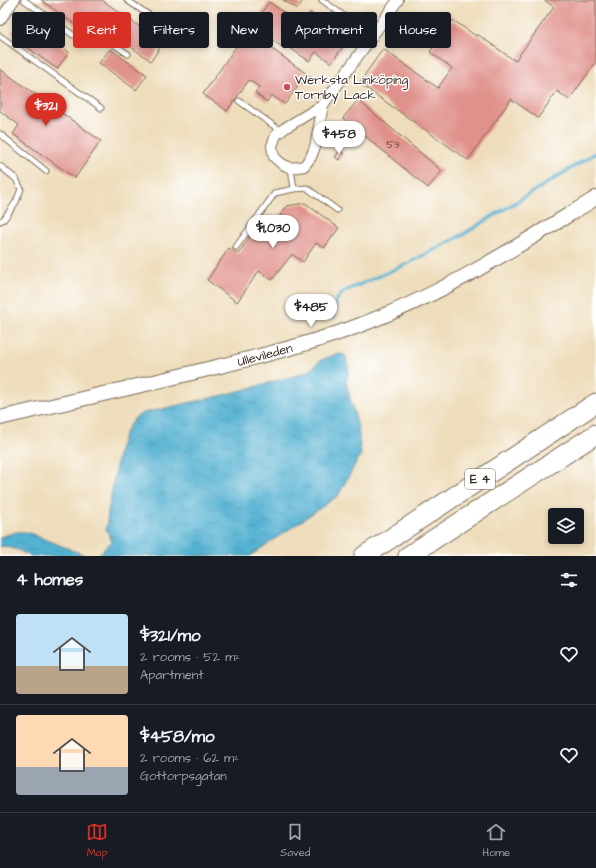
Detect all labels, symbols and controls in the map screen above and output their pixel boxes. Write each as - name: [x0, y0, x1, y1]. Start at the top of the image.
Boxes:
- chip: Buy: [12, 12, 65, 48]
- chip: Rent: [73, 12, 131, 48]
- chip: Filters: [139, 12, 209, 48]
- chip: New: [217, 12, 273, 48]
- chip: Apartment: [281, 12, 377, 48]
- chip: House: [385, 12, 451, 48]
- place label: Werksta Linköping Tornby Lack: [295, 71, 408, 105]
- marker: Werksta Linköping Tornby Lack: [282, 82, 292, 92]
- pin: $321: [22, 93, 70, 127]
- text: $321: [35, 97, 57, 115]
- pin: $458: [315, 121, 363, 155]
- text: $458: [322, 125, 356, 143]
- house number: 53: [386, 137, 400, 152]
- pin: $1,030: [240, 215, 306, 249]
- text: $1,030: [256, 219, 290, 237]
- pin: $485: [287, 294, 335, 328]
- text: $485: [294, 298, 328, 316]
- street label: Ullevileden: [235, 339, 295, 371]
- road number: E 4: [465, 469, 495, 489]
- map controls: [548, 508, 584, 544]
- button: layers: [548, 508, 584, 544]
- text: 4 homes: [16, 568, 83, 592]
- icon: filters: [558, 569, 580, 591]
- text: $321/mo: [140, 624, 201, 648]
- icon: home: [48, 630, 96, 678]
- icon: heart: [558, 643, 580, 665]
- text: 2 rooms · 52 m²: [140, 648, 240, 666]
- text: Apartment: [140, 666, 204, 684]
- text: $458/mo: [140, 725, 215, 749]
- icon: home: [48, 731, 96, 779]
- icon: heart: [558, 744, 580, 766]
- text: 2 rooms · 62 m²: [140, 749, 239, 767]
- text: Gottorpsgatan: [140, 767, 227, 785]
- tab: Map: [86, 821, 108, 860]
- tab: Saved: [280, 821, 310, 860]
- tab: Home: [483, 821, 510, 860]

